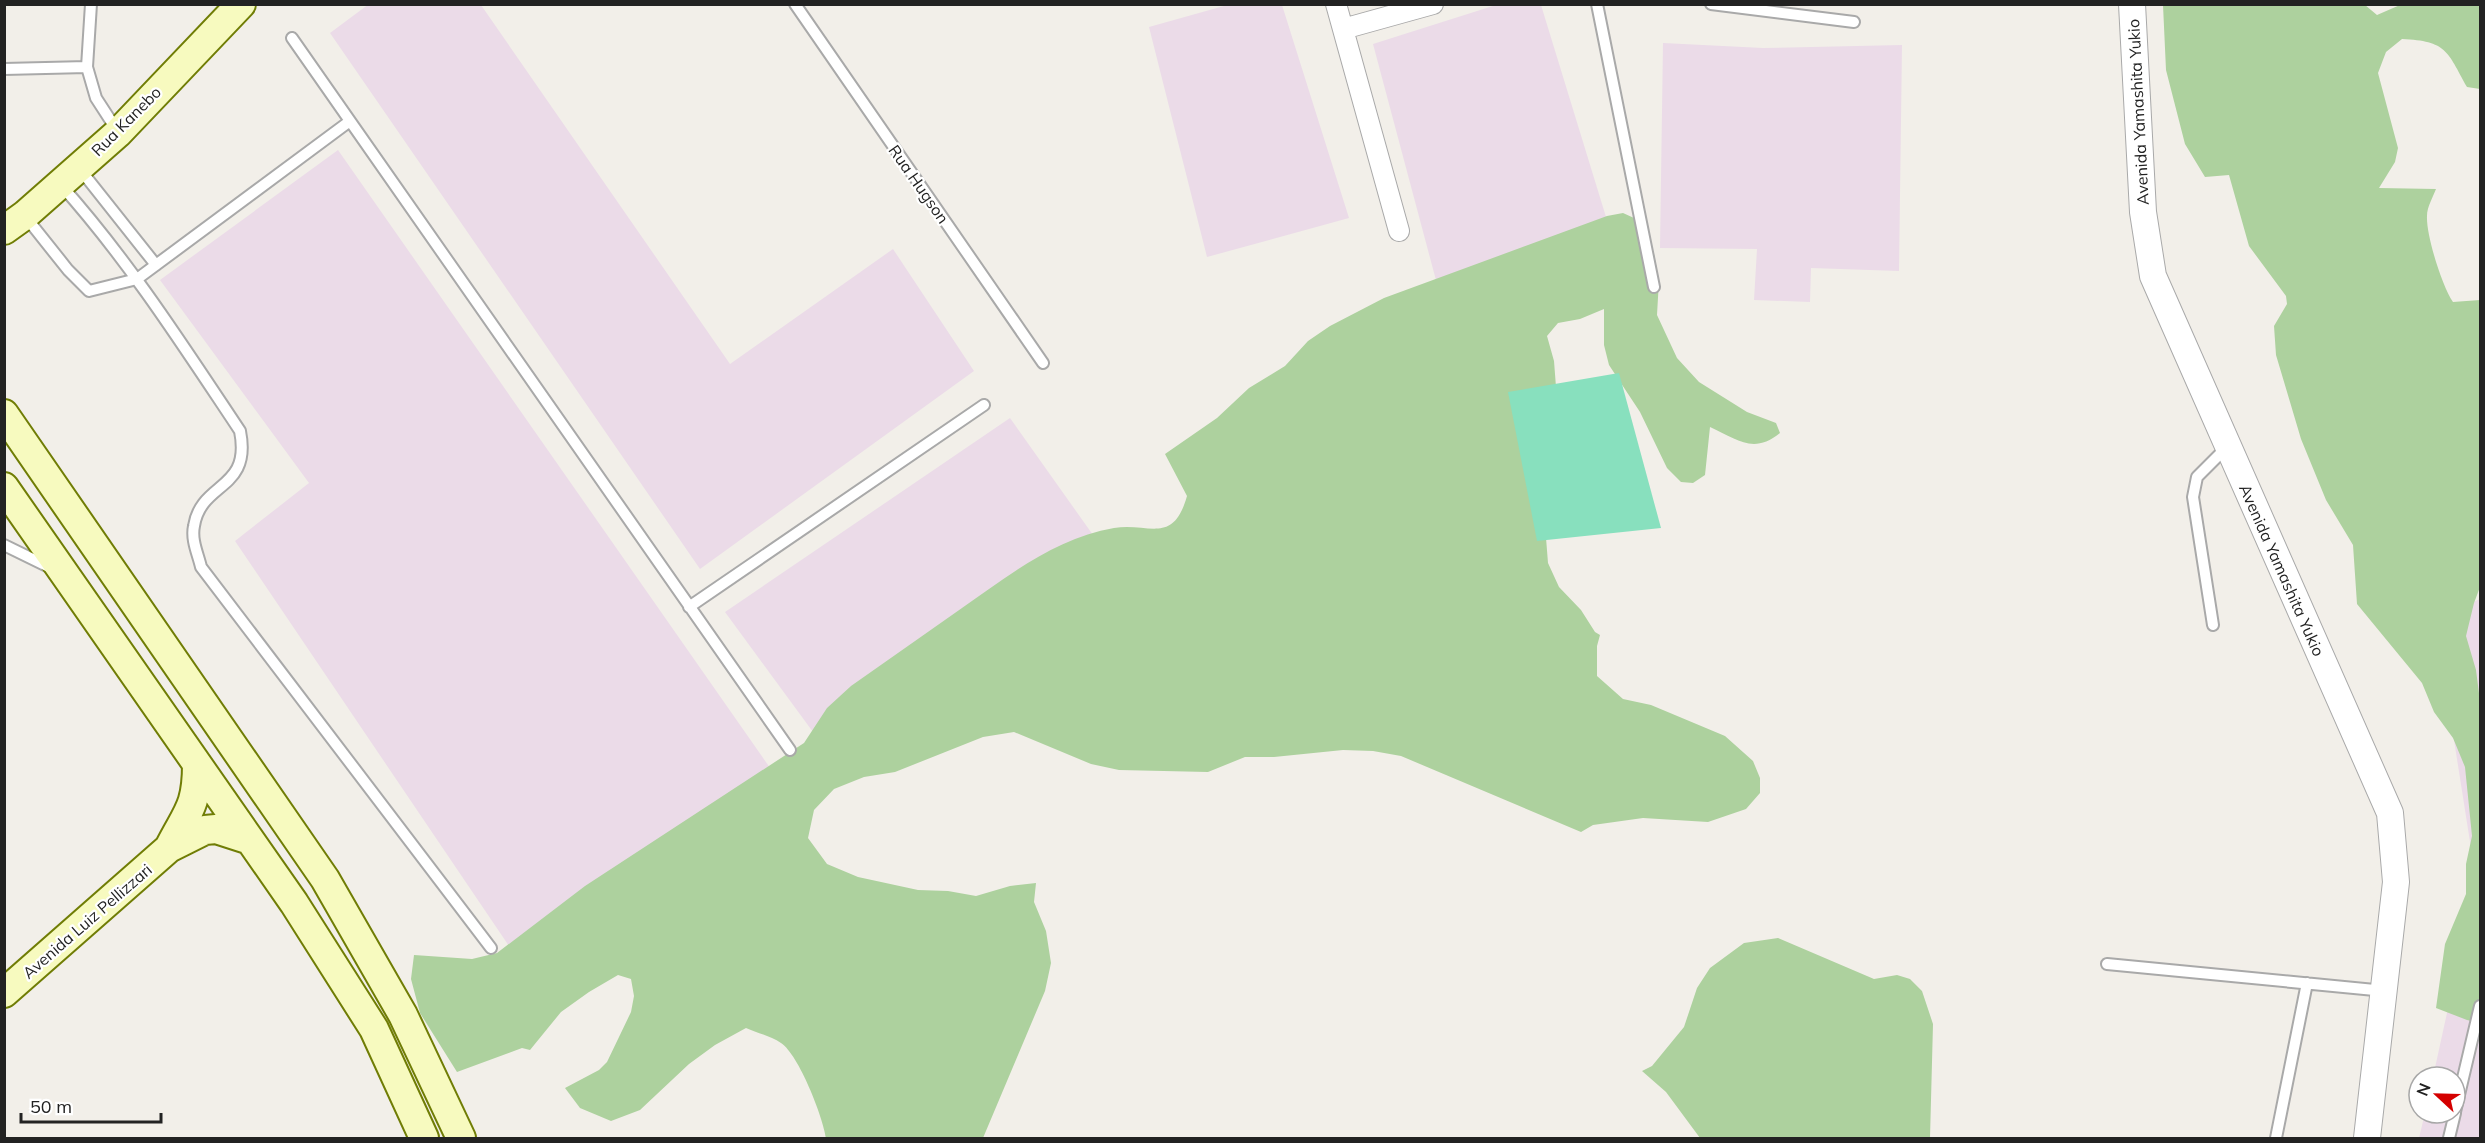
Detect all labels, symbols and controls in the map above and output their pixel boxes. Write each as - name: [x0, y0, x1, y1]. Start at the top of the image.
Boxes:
- street label: Avenida Yamashita Yukio: [2123, 19, 2153, 205]
- street label: Rua Kanebo: [87, 82, 165, 160]
- street label: Rua Hugson: [885, 141, 953, 227]
- street label: Avenida Yamashita Yukio: [2235, 481, 2329, 659]
- street label: Avenida Luiz Pellizzari: [18, 859, 156, 983]
- north arrow: [2407, 1065, 2467, 1125]
- text: N: [2412, 1080, 2435, 1099]
- scale bar: [21, 1086, 160, 1124]
- text: 50 m: [30, 1095, 72, 1118]

